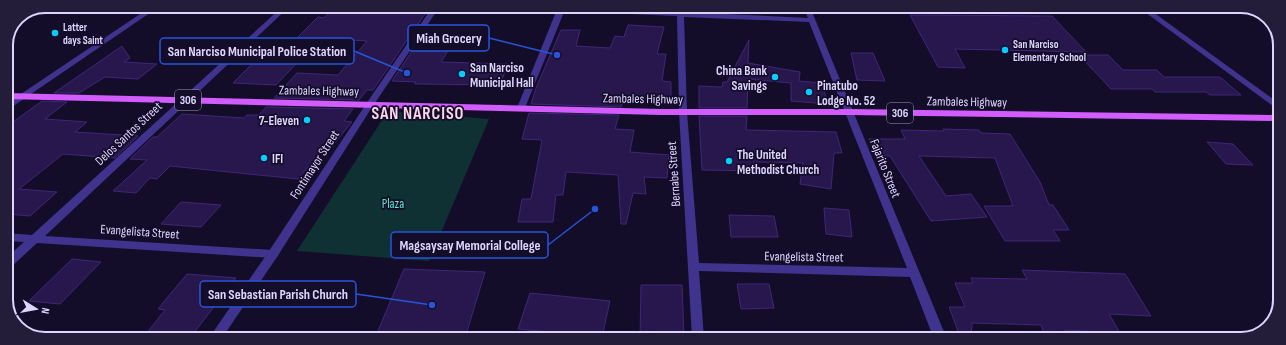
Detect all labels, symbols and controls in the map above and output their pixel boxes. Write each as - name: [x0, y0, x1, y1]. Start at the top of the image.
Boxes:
- place label: Latter days Saint: [63, 21, 103, 47]
- callout: Miah Grocery: [408, 25, 489, 51]
- marker: Latter days Saint: [50, 28, 60, 38]
- text: Miah Grocery: [416, 30, 482, 47]
- callout: San Narciso Municipal Police Station: [160, 38, 354, 64]
- place label: San Narciso Elementary School: [1013, 38, 1086, 64]
- text: San Narciso Municipal Police Station: [168, 43, 346, 60]
- marker: San Narciso Elementary School: [1000, 45, 1010, 55]
- place label: San Narciso Municipal Hall: [470, 60, 534, 91]
- place label: China Bank Savings: [716, 63, 768, 94]
- marker: San Narciso Municipal Hall: [457, 69, 467, 79]
- marker: China Bank Savings: [770, 72, 780, 82]
- place label: Pinatubo Lodge No. 52: [817, 78, 876, 109]
- street label: Zambales Highway: [279, 82, 359, 100]
- marker: Pinatubo Lodge No. 52: [804, 87, 814, 97]
- road number: 306: [175, 90, 201, 110]
- street label: Zambales Highway: [603, 90, 683, 108]
- street label: Zambales Highway: [927, 93, 1007, 111]
- street label: Delos Santos Street: [92, 99, 166, 169]
- road number: 306: [887, 103, 913, 123]
- district label: SAN NARCISO: [372, 104, 464, 124]
- place label: 7-Eleven: [259, 113, 299, 129]
- marker: 7-Eleven: [302, 115, 312, 125]
- street label: Fontimayor Street: [287, 127, 343, 202]
- street label: Fajarito Street: [866, 137, 904, 200]
- street label: Bernabe Street: [664, 141, 684, 207]
- place label: The United Methodist Church: [737, 147, 820, 178]
- place label: IFI: [272, 151, 283, 167]
- marker: IFI: [259, 153, 269, 163]
- marker: The United Methodist Church: [724, 156, 734, 166]
- park label: Plaza: [382, 196, 404, 212]
- street label: Evangelista Street: [100, 221, 180, 243]
- callout: Magsaysay Memorial College: [391, 232, 548, 258]
- text: Magsaysay Memorial College: [399, 237, 541, 254]
- street label: Evangelista Street: [764, 248, 844, 266]
- callout: San Sebastian Parish Church: [200, 281, 356, 307]
- text: San Sebastian Parish Church: [208, 286, 348, 303]
- north arrow: [16, 289, 56, 329]
- text: N: [38, 307, 52, 315]

